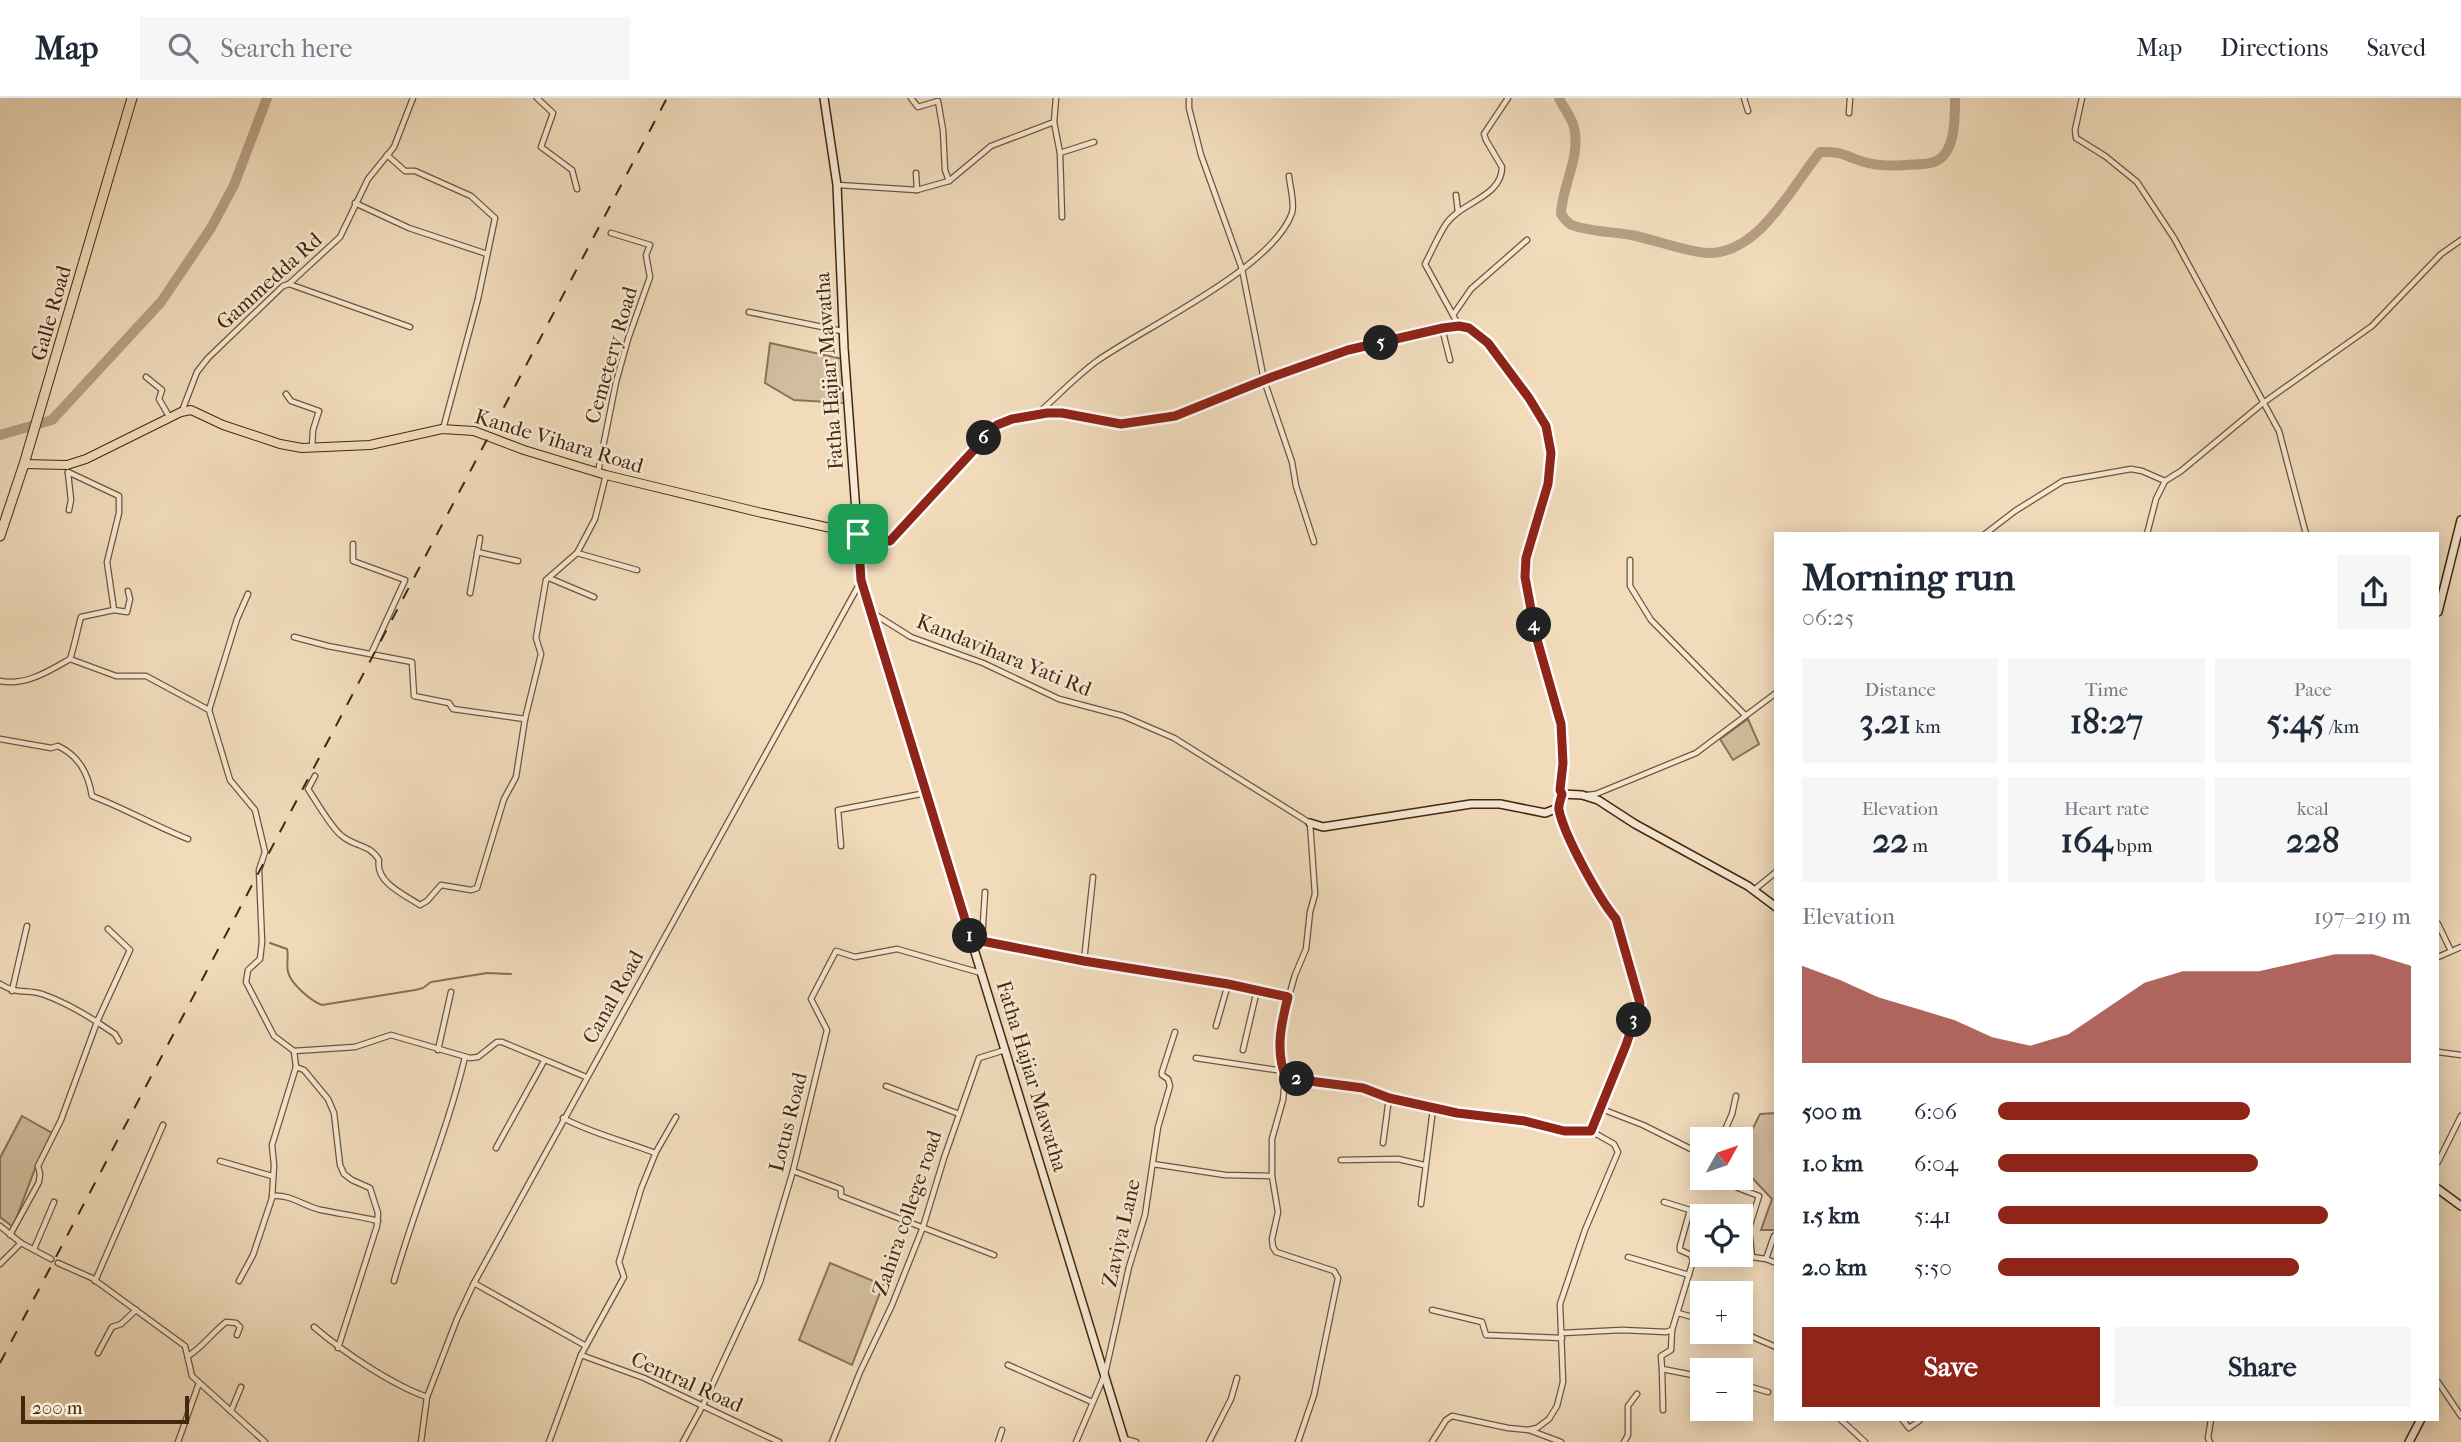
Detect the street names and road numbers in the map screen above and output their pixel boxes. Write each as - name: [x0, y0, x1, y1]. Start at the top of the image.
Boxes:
- street label: Gammedda Rd: [211, 227, 327, 335]
- street label: Galle Road: [26, 262, 76, 363]
- street label: Fatha Hajiar Mawatha: [810, 271, 848, 471]
- street label: Cemetery Road: [580, 283, 642, 426]
- street label: Kande Vihara Road: [472, 404, 647, 478]
- street label: Kandavihara Yati Rd: [913, 609, 1095, 701]
- street label: Canal Road: [578, 946, 649, 1048]
- street label: Fatha Hajiar Mawatha: [992, 978, 1073, 1174]
- street label: Lotus Road: [764, 1069, 812, 1174]
- street label: Zahira college road: [867, 1127, 947, 1299]
- street label: Zaviya Lane: [1097, 1177, 1145, 1289]
- street label: Central Road: [627, 1347, 747, 1418]

